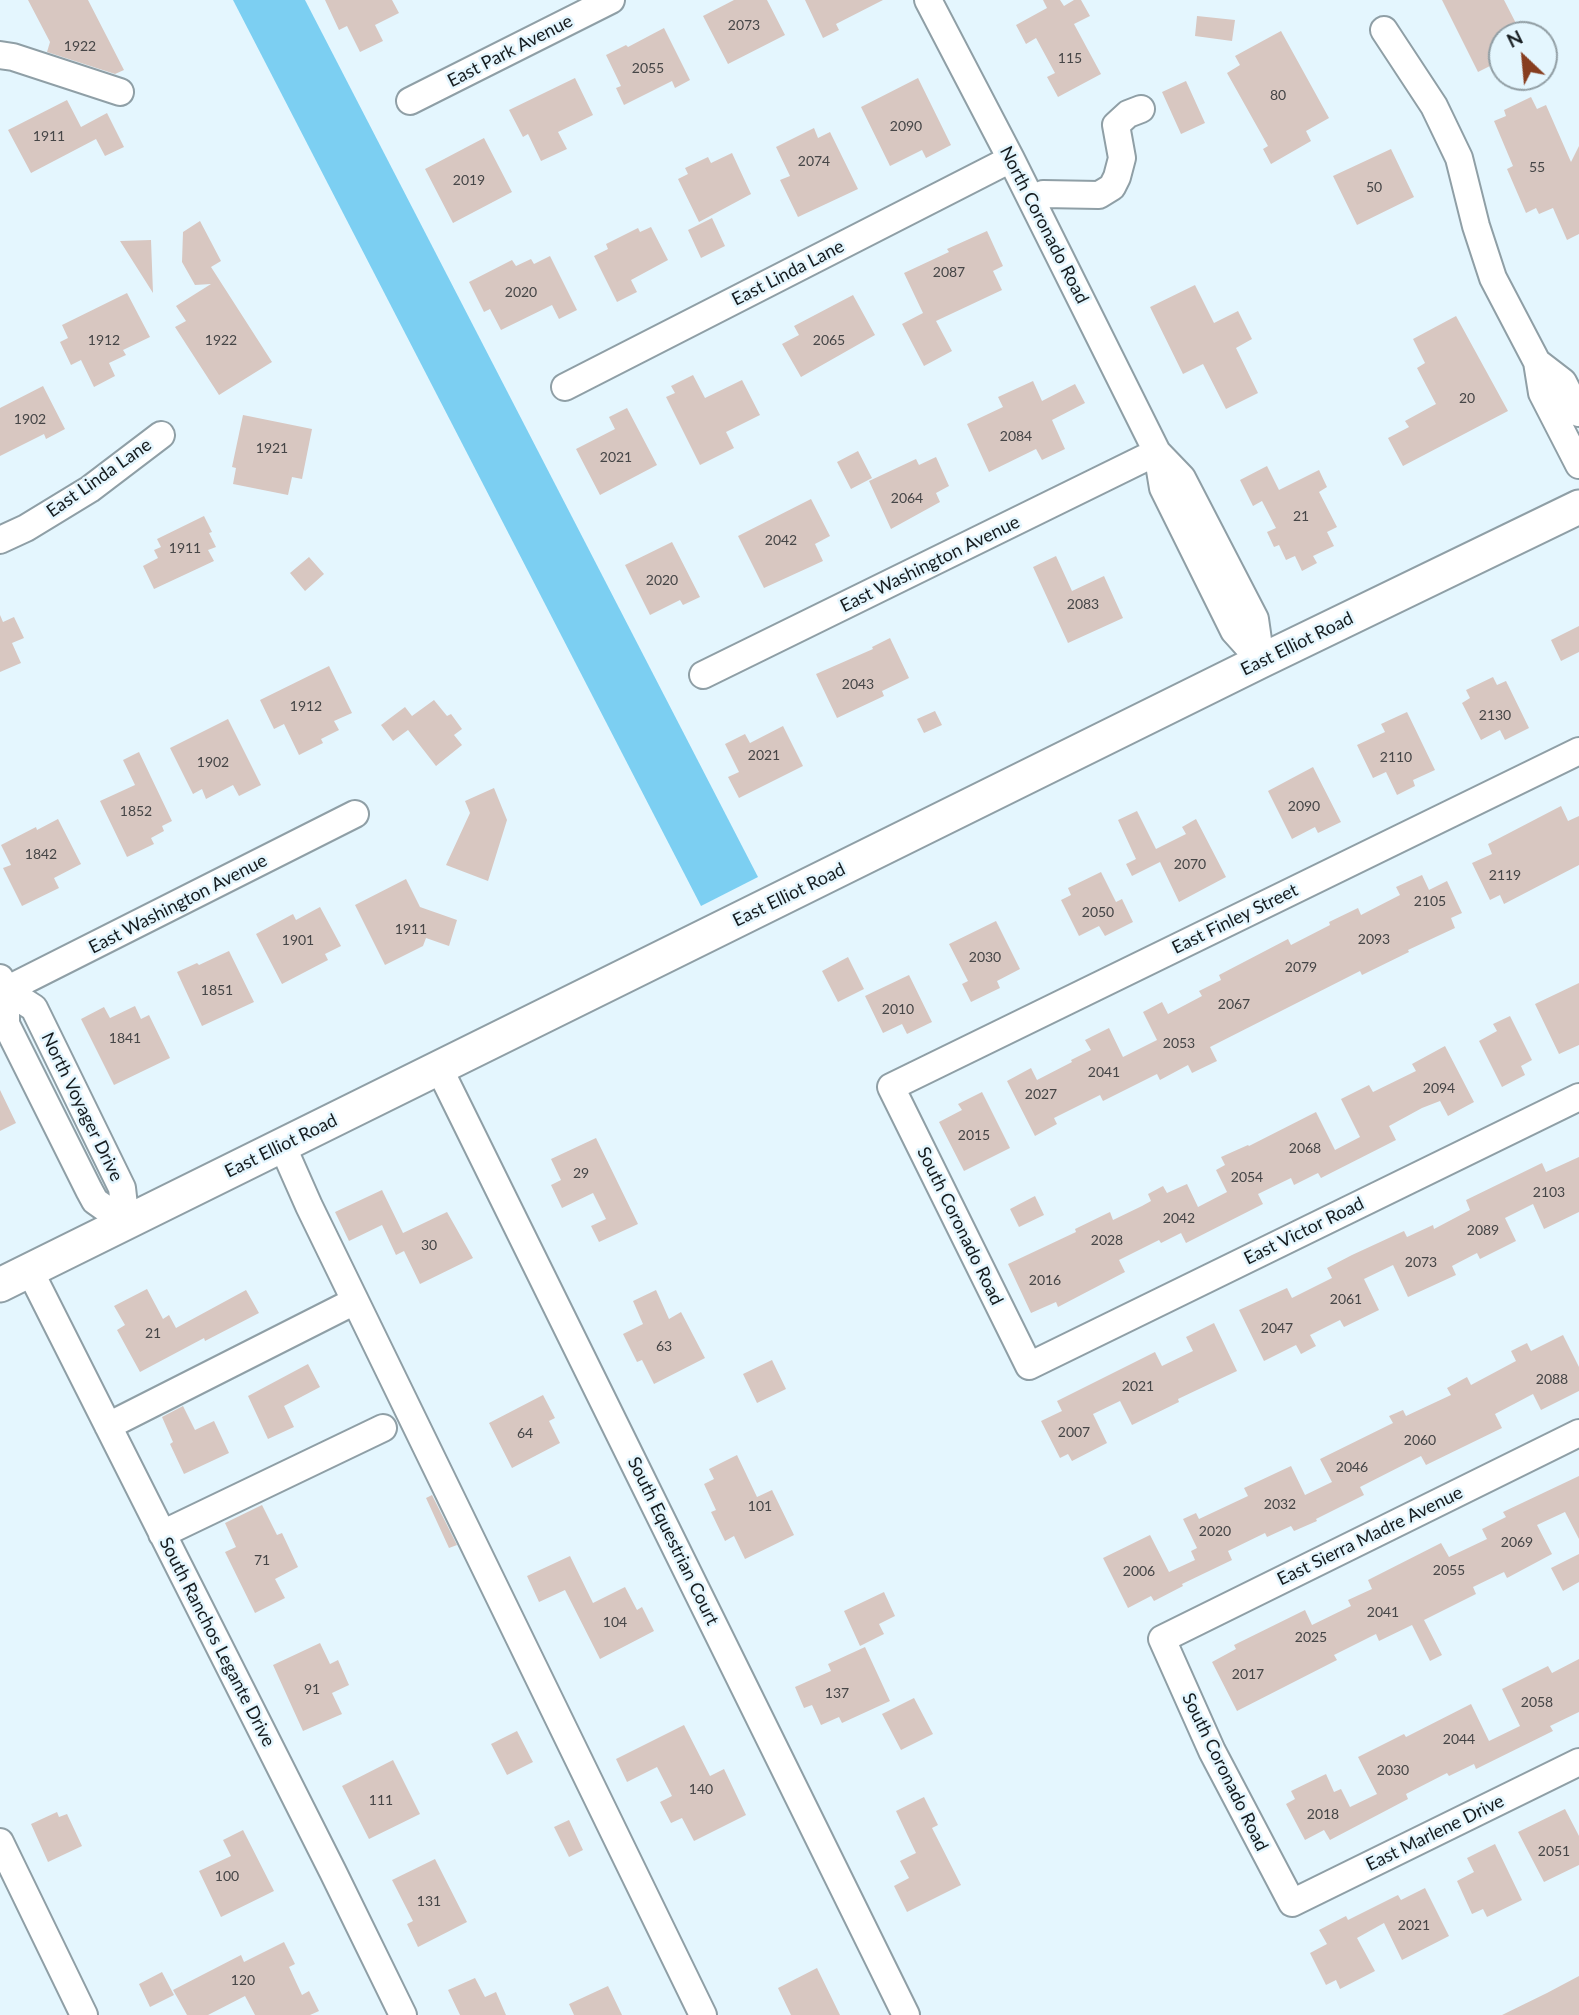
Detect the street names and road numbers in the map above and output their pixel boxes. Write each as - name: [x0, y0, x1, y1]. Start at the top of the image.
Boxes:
- street label: East Park Avenue: [444, 10, 576, 92]
- street label: North Coronado Road: [995, 143, 1093, 307]
- street label: East Linda Lane: [728, 235, 848, 311]
- street label: East Linda Lane: [42, 434, 156, 522]
- street label: East Washington Avenue: [837, 511, 1023, 617]
- street label: East Elliot Road: [1237, 607, 1357, 681]
- street label: East Washington Avenue: [85, 850, 271, 958]
- street label: East Elliot Road: [729, 858, 849, 932]
- street label: East Finley Street: [1169, 879, 1301, 959]
- street label: North Voyager Drive: [37, 1029, 127, 1185]
- street label: East Elliot Road: [221, 1109, 341, 1183]
- street label: South Coronado Road: [912, 1143, 1008, 1309]
- street label: East Victor Road: [1240, 1193, 1368, 1269]
- street label: South Equestrian Court: [623, 1453, 723, 1629]
- street label: East Sierra Madre Avenue: [1274, 1482, 1466, 1590]
- street label: South Ranchos Legante Drive: [155, 1534, 279, 1750]
- street label: South Coronado Road: [1177, 1689, 1273, 1855]
- street label: East Marlene Drive: [1362, 1790, 1508, 1876]

